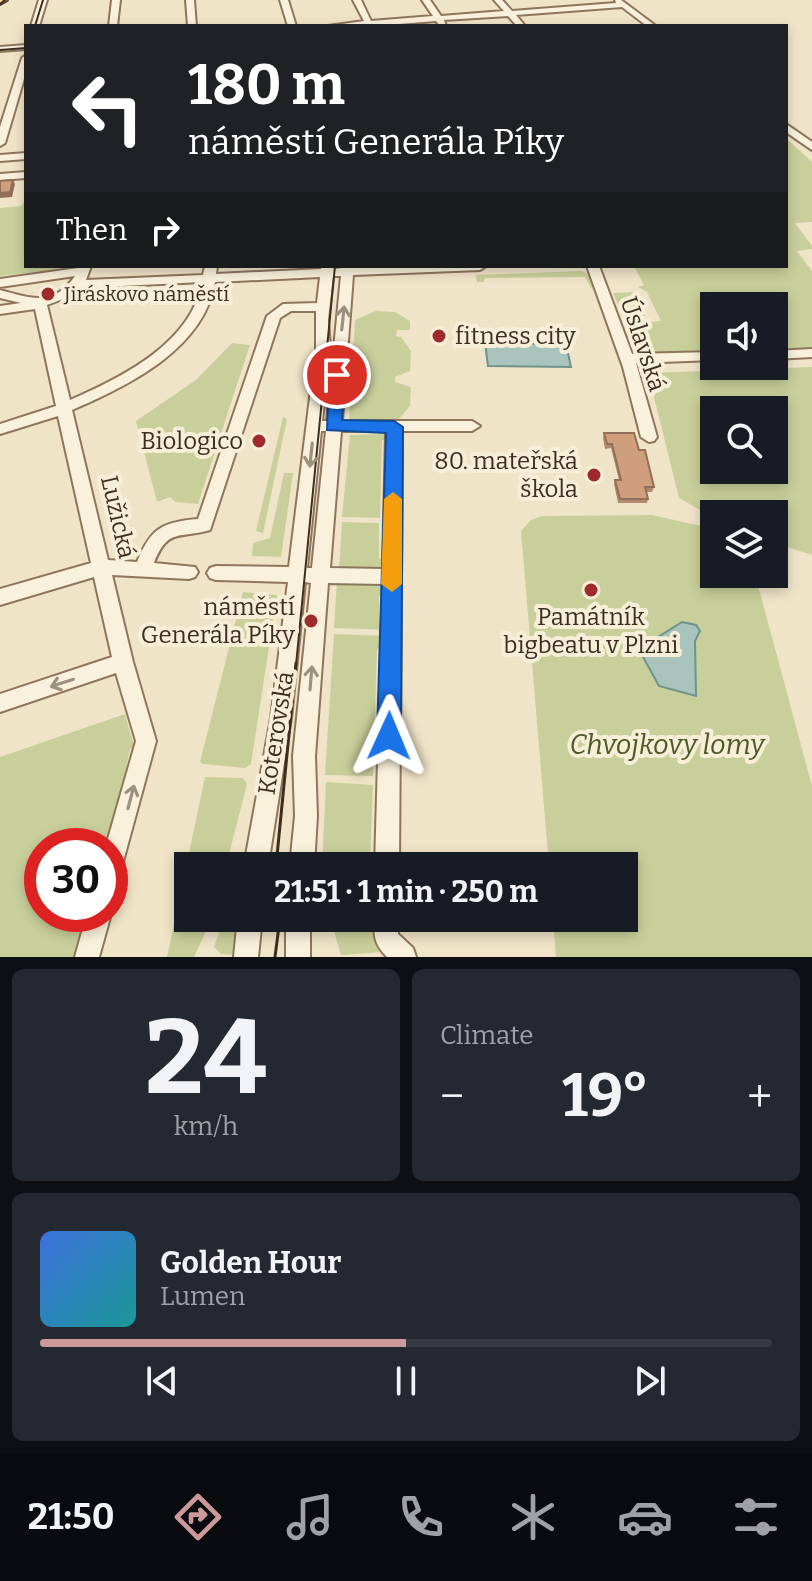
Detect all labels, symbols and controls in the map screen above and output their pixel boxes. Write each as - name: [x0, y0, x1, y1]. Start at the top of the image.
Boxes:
- text: 180 m: [188, 52, 345, 119]
- icon: left: [56, 56, 160, 160]
- text: náměstí Generála Píky: [188, 120, 564, 164]
- icon: right: [143, 208, 187, 252]
- text: Then: [56, 212, 127, 248]
- place label: Jiráskovo náměstí: [63, 282, 229, 306]
- marker: Jiráskovo náměstí: [39, 285, 57, 303]
- map controls: [700, 292, 788, 588]
- button: sound: [700, 292, 788, 380]
- street label: Úslavská: [615, 293, 672, 395]
- one-way arrow: [336, 306, 351, 331]
- place label: fitness city: [455, 322, 576, 350]
- marker: fitness city: [430, 327, 448, 345]
- pin: [303, 341, 371, 409]
- icon: arrive: [315, 353, 359, 397]
- button: search: [700, 396, 788, 484]
- place label: Biologico: [140, 427, 243, 455]
- marker: Biologico: [250, 432, 268, 450]
- one-way arrow: [303, 441, 318, 468]
- place label: 80. mateřská škola: [434, 447, 578, 503]
- marker: 80. mateřská škola: [585, 466, 603, 484]
- street label: Lužická: [95, 473, 141, 561]
- button: layers: [700, 500, 788, 588]
- marker: Památník bigbeatu v Plzni: [582, 581, 600, 599]
- place label: náměstí Generála Píky: [141, 593, 295, 649]
- place label: Památník bigbeatu v Plzni: [504, 603, 678, 659]
- marker: náměstí Generála Píky: [302, 612, 320, 630]
- one-way arrow: [304, 665, 319, 692]
- street label: Koterovská: [252, 669, 300, 797]
- one-way arrow: [49, 676, 74, 691]
- position arrow: [347, 694, 431, 778]
- park label: Chvojkovy lomy: [570, 728, 766, 761]
- one-way arrow: [124, 784, 139, 810]
- speed limit sign: 30: [24, 828, 128, 932]
- text: 21:51 · 1 min · 250 m: [274, 874, 538, 910]
- text: 24: [145, 996, 267, 1121]
- text: Climate: [440, 1020, 534, 1051]
- text: 19°: [562, 1060, 649, 1132]
- text: −: [440, 1070, 464, 1123]
- text: +: [747, 1070, 772, 1123]
- text: km/h: [174, 1111, 238, 1142]
- text: Golden Hour: [160, 1245, 341, 1281]
- text: Lumen: [160, 1281, 246, 1312]
- icon: previous: [140, 1359, 184, 1403]
- icon: pause: [384, 1359, 428, 1403]
- icon: next: [628, 1359, 672, 1403]
- icon: directions: [170, 1489, 226, 1545]
- icon: music: [282, 1489, 338, 1545]
- icon: phone: [393, 1489, 449, 1545]
- icon: climate: [505, 1489, 561, 1545]
- icon: car: [617, 1489, 673, 1545]
- icon: filters: [728, 1489, 784, 1545]
- text: 21:50: [28, 1495, 115, 1539]

